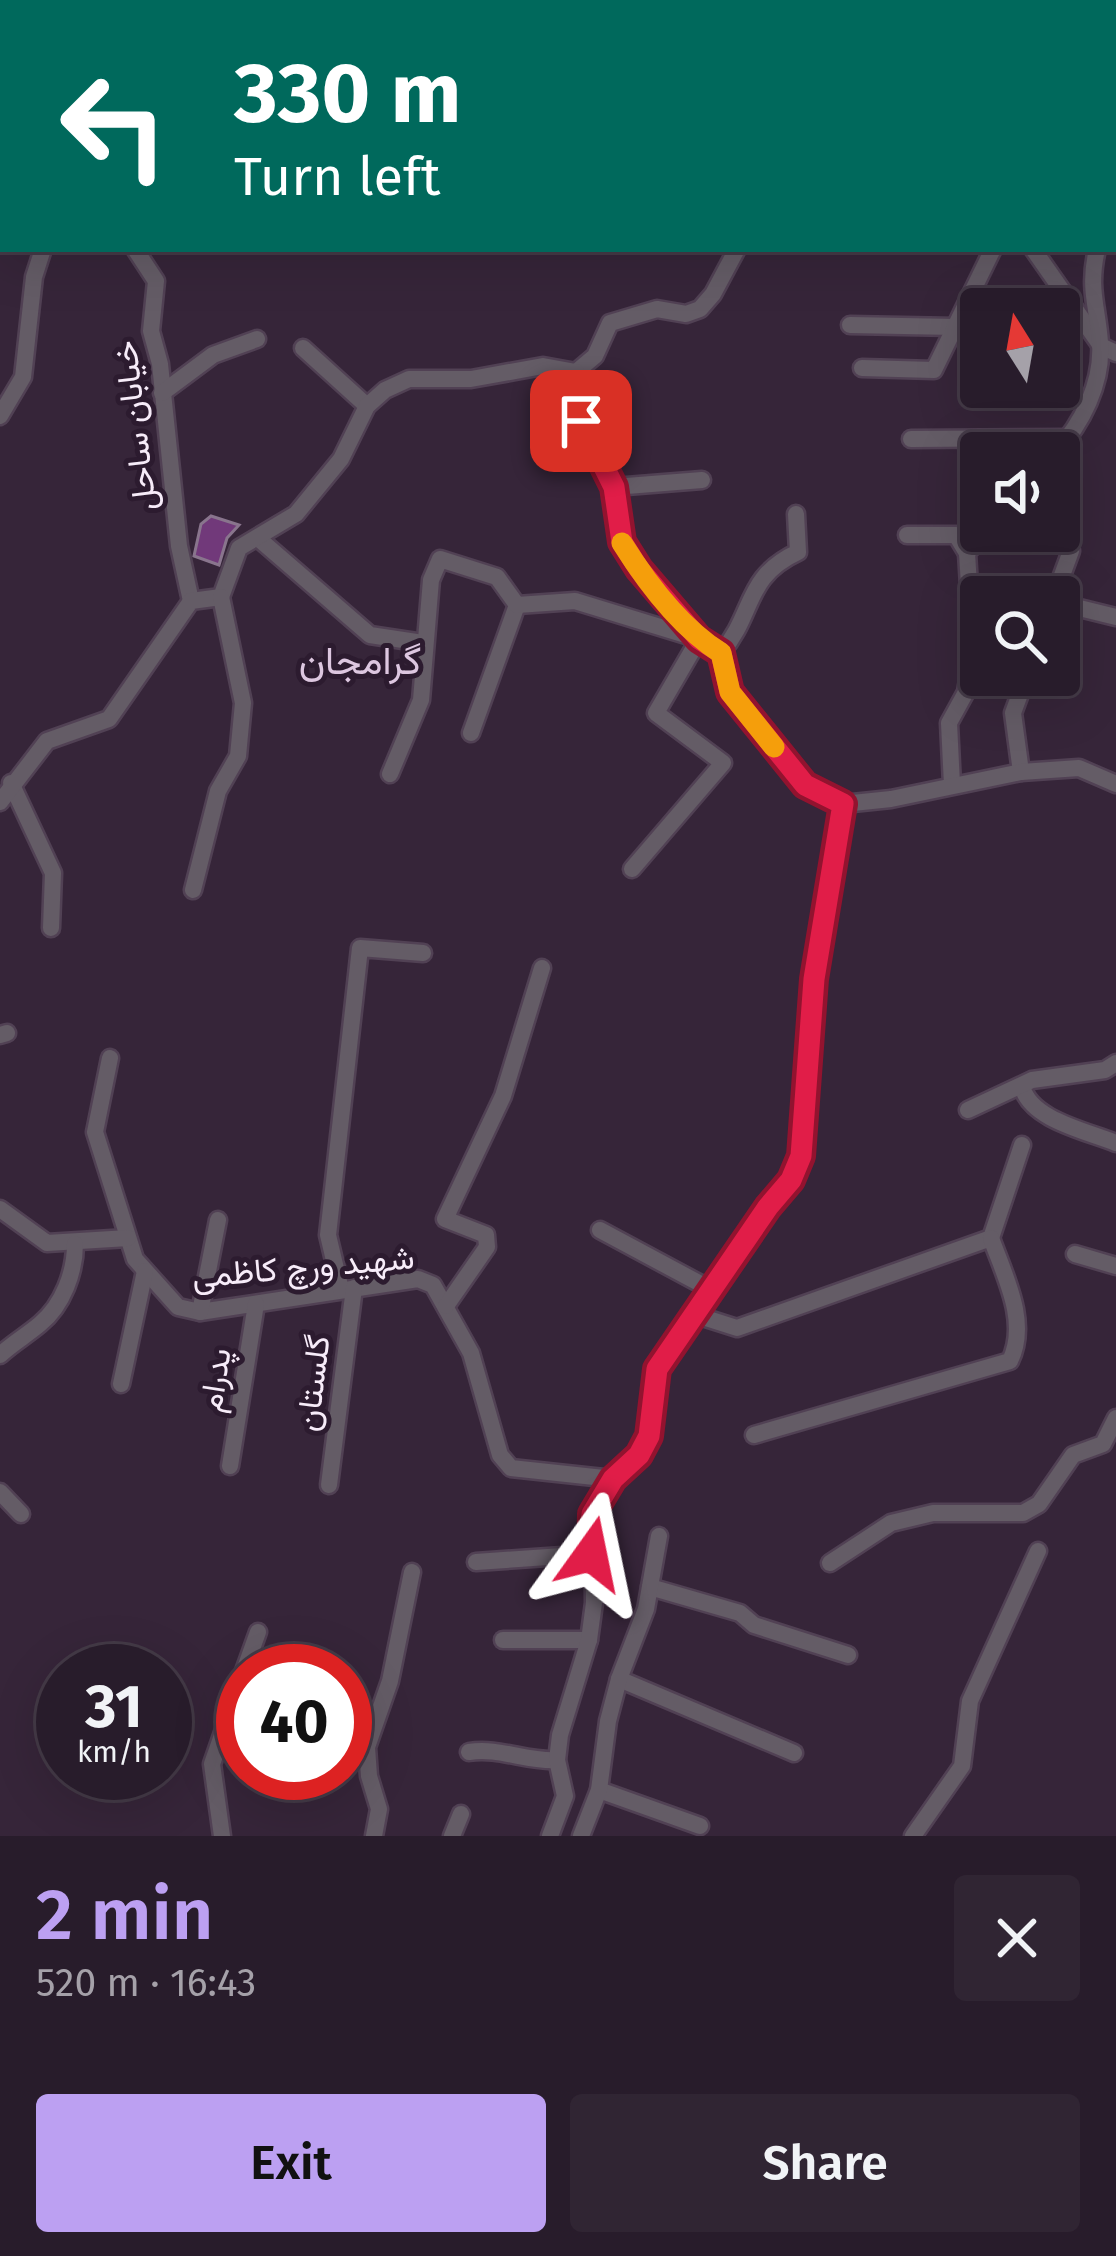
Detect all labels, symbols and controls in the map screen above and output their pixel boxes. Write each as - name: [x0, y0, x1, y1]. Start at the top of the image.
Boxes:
- text: 330 m: [234, 43, 461, 144]
- icon: left: [36, 48, 192, 204]
- text: Turn left: [234, 145, 441, 209]
- north arrow: [960, 288, 1080, 408]
- map controls: [960, 288, 1080, 696]
- street label: خیابان ساحل: [105, 339, 165, 513]
- pin: [530, 370, 632, 472]
- icon: arrive: [548, 388, 614, 454]
- button: sound: [960, 432, 1080, 552]
- button: search: [960, 576, 1080, 696]
- district label: گرامجان: [299, 638, 421, 685]
- street label: شهید ورچ کاظمی: [190, 1237, 416, 1299]
- street label: گلستان: [287, 1333, 339, 1434]
- street label: پدرام: [190, 1345, 242, 1415]
- position arrow: [528, 1491, 654, 1617]
- speed limit sign: 40: [216, 1644, 372, 1800]
- text: 31: [85, 1671, 143, 1743]
- text: km/h: [77, 1734, 151, 1770]
- text: 2 min: [36, 1872, 213, 1958]
- button: close: [954, 1875, 1080, 2001]
- text: 520 m · 16:43: [36, 1960, 256, 2006]
- button: Exit: [36, 2094, 546, 2232]
- button: Share: [570, 2094, 1080, 2232]

